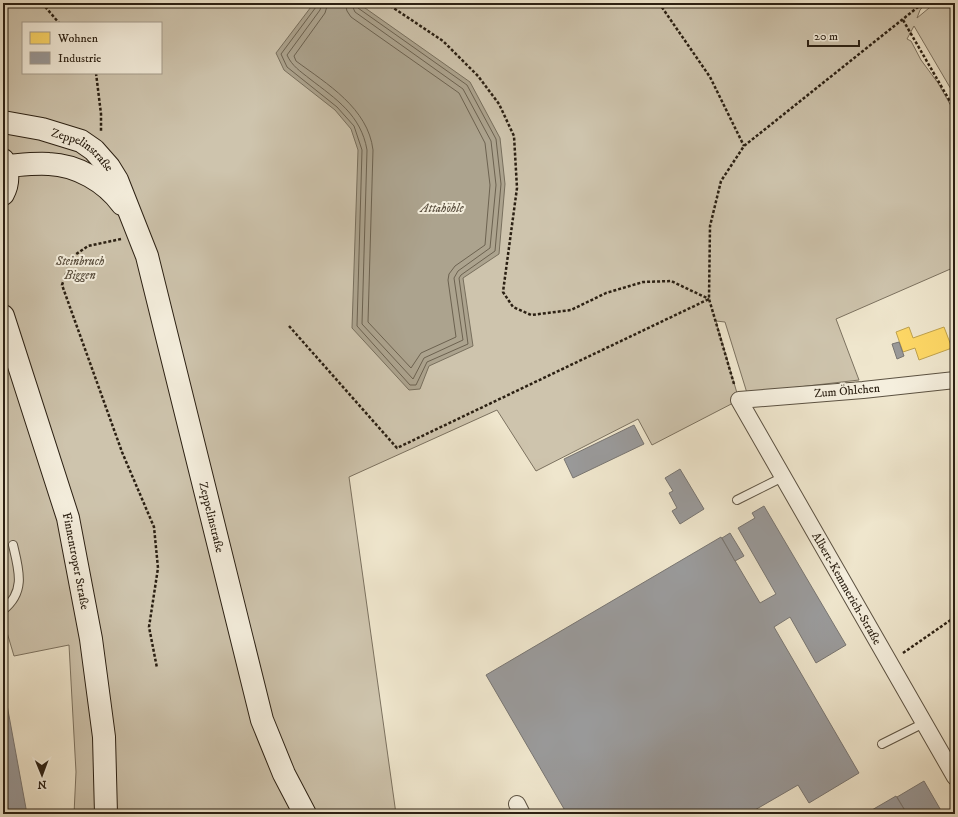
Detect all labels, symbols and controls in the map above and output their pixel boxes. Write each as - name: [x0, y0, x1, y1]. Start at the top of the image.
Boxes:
- legend: [22, 22, 162, 74]
- scale bar: [808, 22, 859, 48]
- text: 20 m: [814, 29, 838, 44]
- text: Wohnen: [57, 31, 99, 46]
- text: Industrie: [58, 51, 101, 66]
- street label: Zeppelinstraße: [50, 125, 117, 174]
- park label: Attahöhle: [419, 201, 464, 216]
- park label: Steinbruch Biggen: [55, 254, 105, 283]
- street label: Zum Öhlchen: [813, 381, 881, 401]
- street label: Zeppelinstraße: [196, 480, 228, 554]
- street label: Finnentroper Straße: [59, 511, 93, 611]
- street label: Albert-Kemmerich-Straße: [809, 529, 885, 647]
- north arrow: [22, 755, 62, 795]
- text: N: [38, 777, 47, 791]

